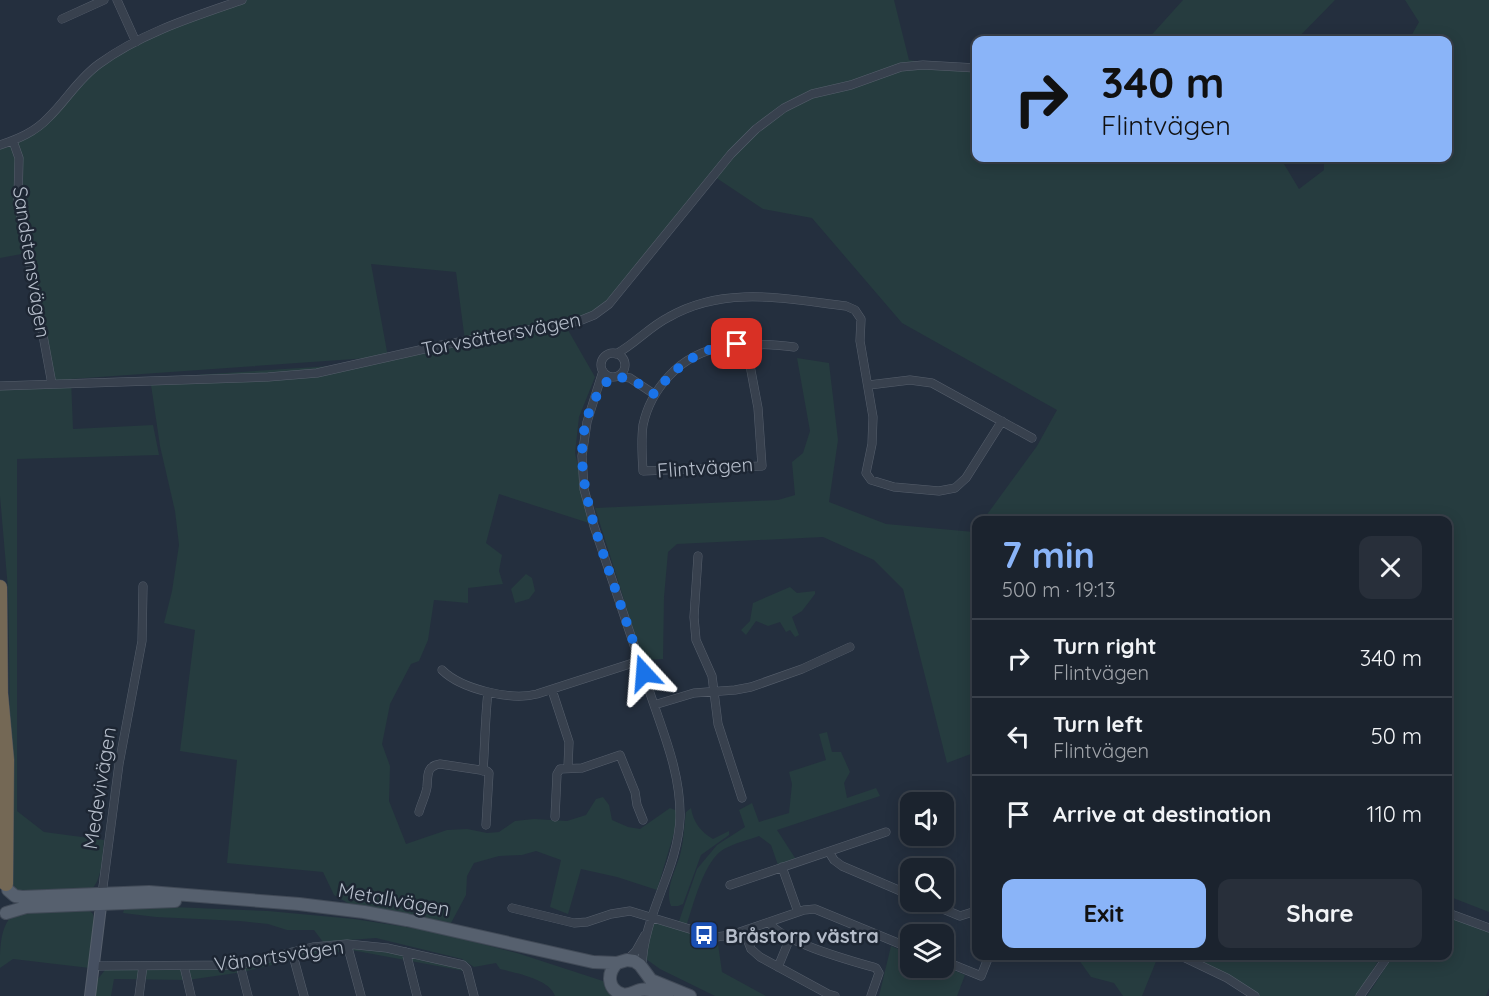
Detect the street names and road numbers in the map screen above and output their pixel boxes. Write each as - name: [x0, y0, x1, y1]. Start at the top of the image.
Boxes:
- street label: Sandstensvägen: [8, 185, 56, 339]
- street label: Torvsättersvägen: [419, 306, 583, 362]
- street label: Flintvägen: [656, 451, 754, 483]
- street label: Medevivägen: [77, 725, 121, 851]
- street label: Metallvägen: [336, 877, 452, 921]
- street label: Vänortsvägen: [213, 934, 345, 976]

